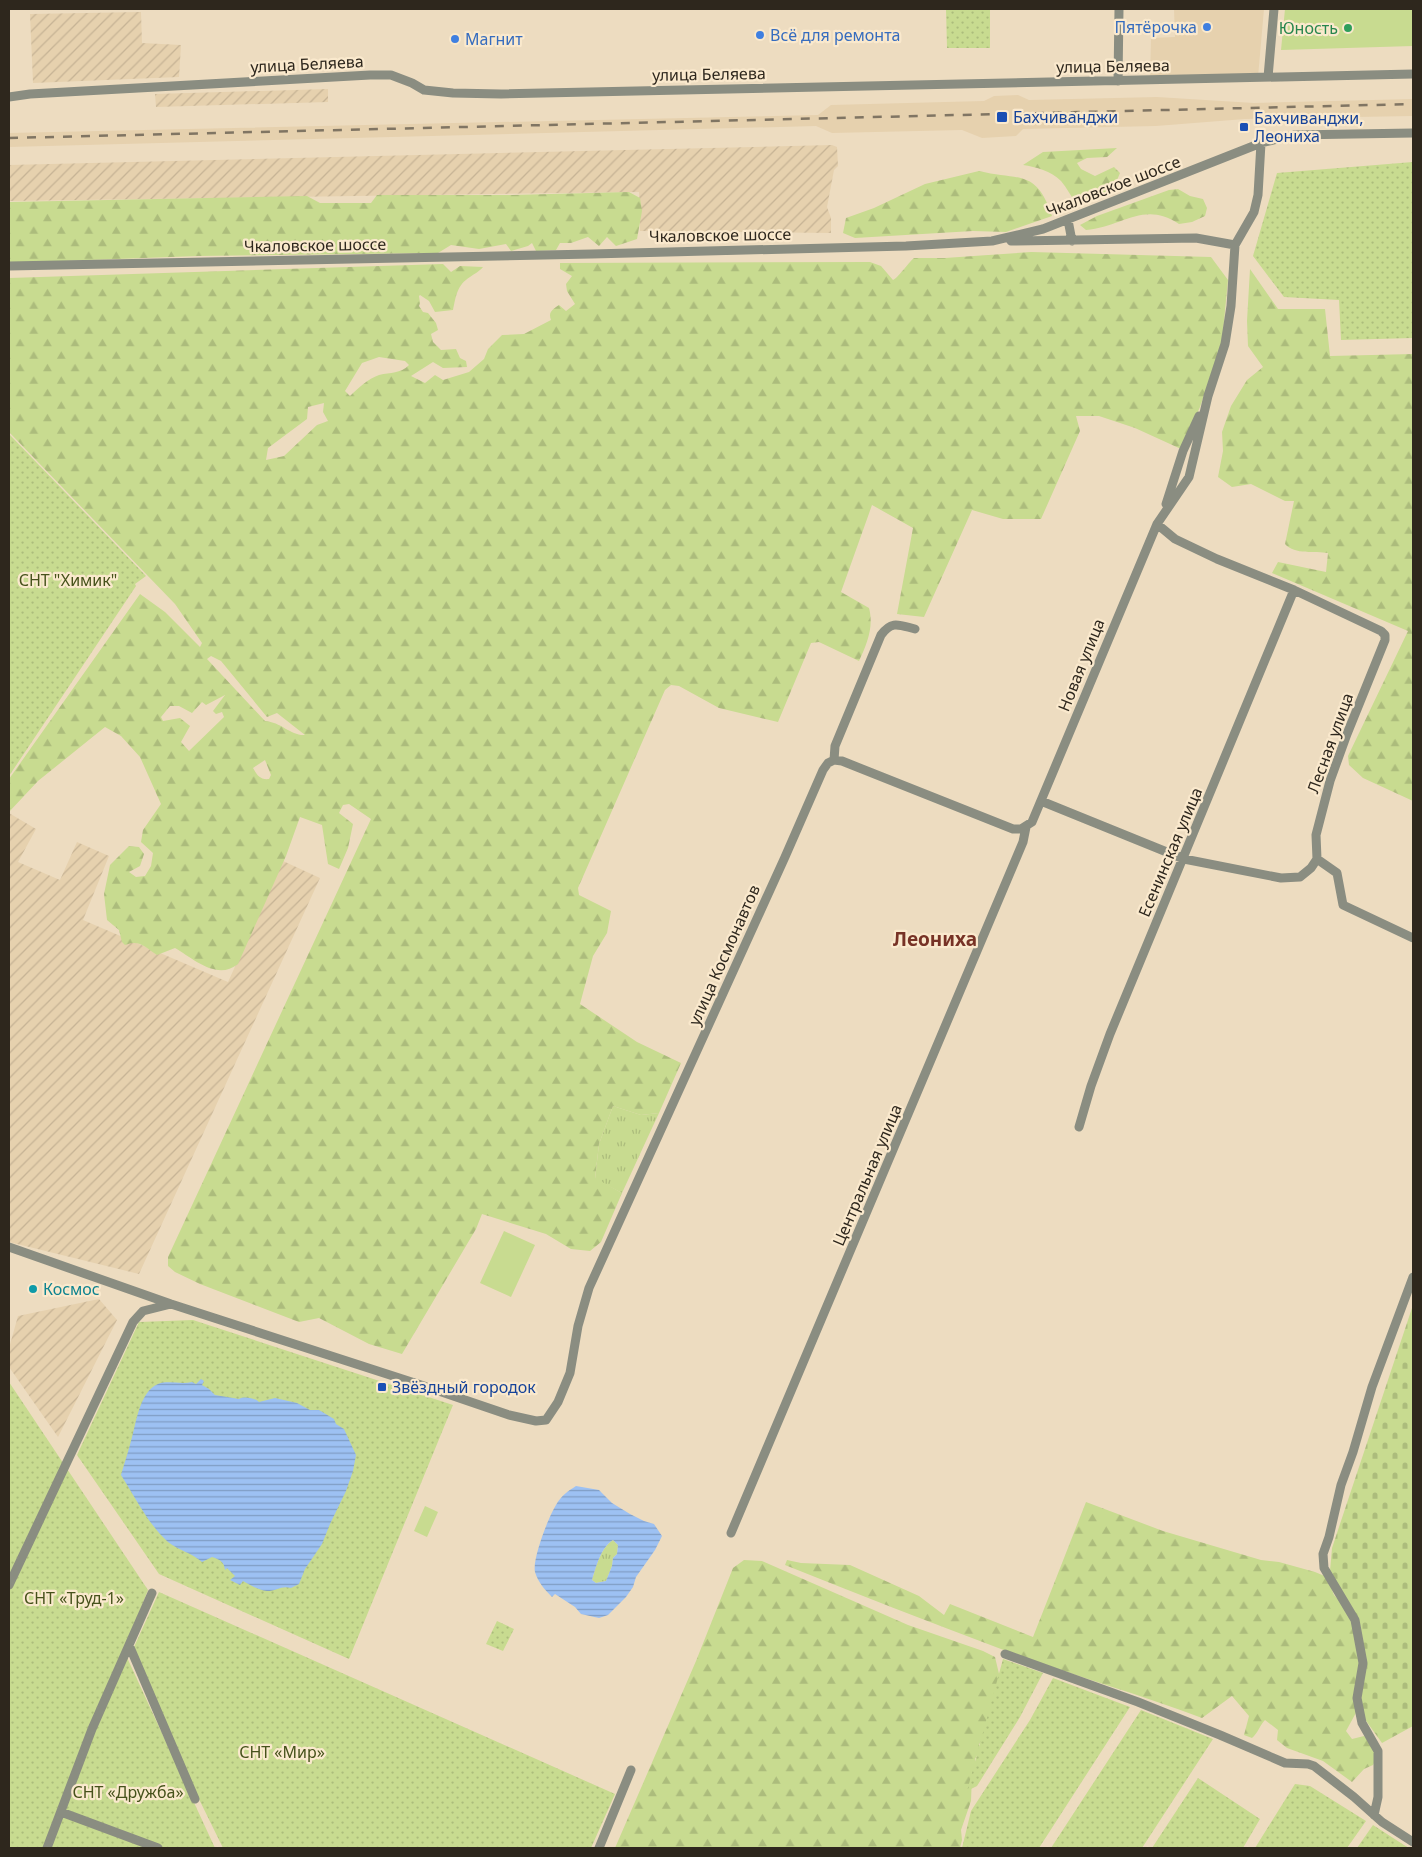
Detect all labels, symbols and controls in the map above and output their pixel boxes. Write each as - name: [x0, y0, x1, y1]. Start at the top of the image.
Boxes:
- place label: Пятёрочка: [1114, 16, 1197, 38]
- place label: Юность: [1279, 17, 1338, 39]
- marker: Пятёрочка: [1201, 21, 1213, 33]
- marker: Юность: [1342, 22, 1354, 34]
- place label: Всё для ремонта: [770, 24, 901, 46]
- place label: Магнит: [465, 28, 523, 50]
- marker: Всё для ремонта: [754, 29, 766, 41]
- marker: Магнит: [449, 33, 461, 45]
- street label: улица Беляева: [250, 50, 364, 78]
- street label: улица Беляева: [1056, 54, 1170, 78]
- street label: улица Беляева: [652, 62, 766, 86]
- place label: Бахчиванджи: [1013, 106, 1118, 128]
- place label: Бахчиванджи, Леониха: [1254, 107, 1363, 147]
- marker: Бахчиванджи: [995, 110, 1009, 124]
- marker: Бахчиванджи, Леониха: [1238, 121, 1250, 133]
- street label: Чкаловское шоссе: [1043, 150, 1184, 222]
- street label: Чкаловское шоссе: [649, 223, 792, 247]
- street label: Чкаловское шоссе: [244, 233, 387, 257]
- park label: СНТ "Химик": [19, 569, 117, 591]
- street label: Новая улица: [1052, 615, 1110, 715]
- street label: Лесная улица: [1302, 690, 1358, 796]
- street label: Есенинская улица: [1133, 784, 1207, 920]
- street label: улица Космонавтов: [683, 881, 765, 1029]
- district label: Леониха: [893, 926, 977, 952]
- street label: Центральная улица: [827, 1101, 907, 1249]
- place label: Космос: [43, 1278, 100, 1300]
- marker: Космос: [27, 1283, 39, 1295]
- place label: Звёздный городок: [392, 1376, 536, 1398]
- marker: Звёздный городок: [376, 1381, 388, 1393]
- park label: СНТ «Труд-1»: [24, 1587, 124, 1609]
- park label: СНТ «Мир»: [239, 1741, 325, 1763]
- park label: СНТ «Дружба»: [72, 1781, 184, 1803]

